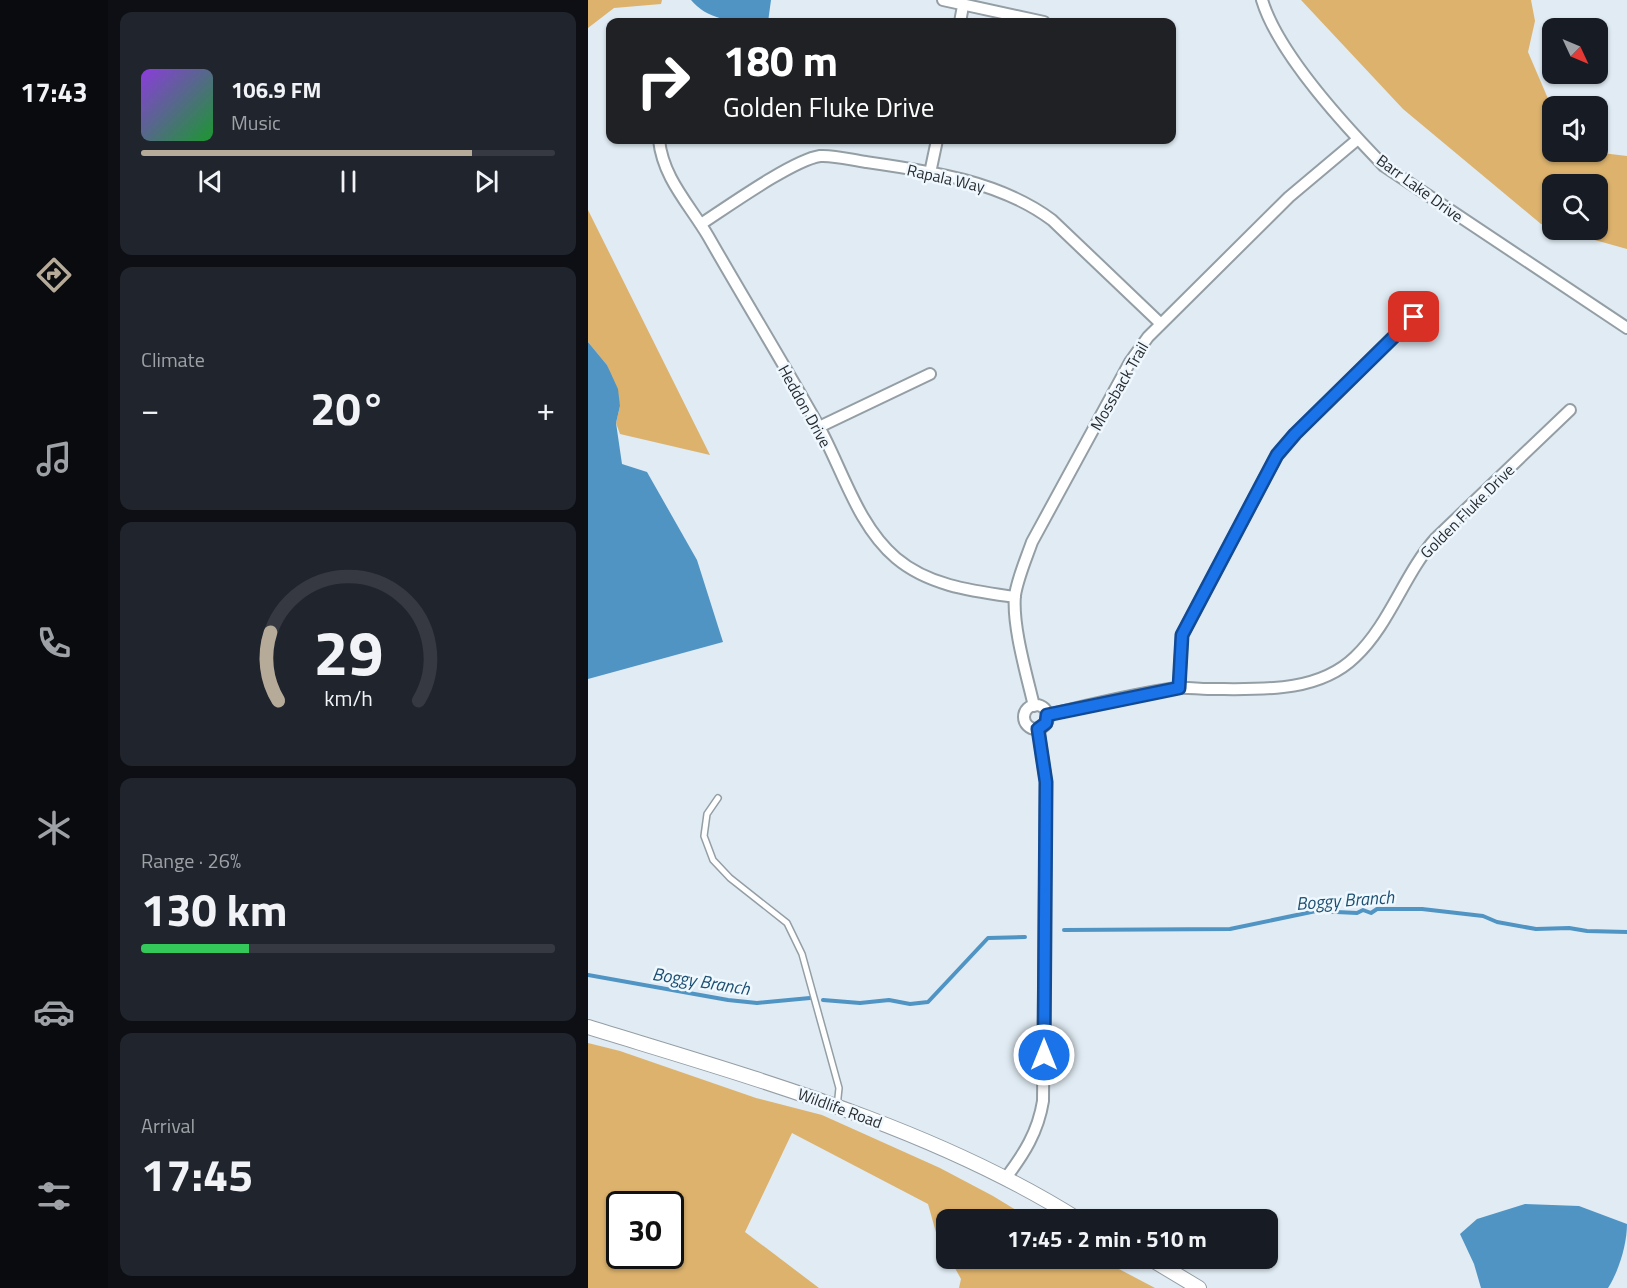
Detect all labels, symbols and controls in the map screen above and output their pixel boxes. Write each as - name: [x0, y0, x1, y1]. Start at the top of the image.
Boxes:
- north arrow: [1542, 18, 1608, 84]
- map controls: [1542, 18, 1608, 240]
- text: 180 m: [723, 28, 838, 92]
- icon: right: [624, 42, 702, 120]
- text: 17:43: [20, 71, 88, 112]
- text: 106.9 FM: [231, 73, 321, 107]
- text: Golden Fluke Drive: [723, 86, 934, 127]
- button: sound: [1542, 96, 1608, 162]
- text: Music: [231, 107, 281, 138]
- street label: Barr Lake Drive: [1372, 148, 1468, 228]
- street label: Rapala Way: [905, 157, 988, 199]
- icon: previous: [194, 165, 227, 198]
- icon: pause: [332, 165, 365, 198]
- icon: next: [470, 165, 503, 198]
- button: search: [1542, 174, 1608, 240]
- icon: directions: [33, 254, 75, 296]
- pin: [1388, 291, 1439, 342]
- icon: arrive: [1397, 300, 1430, 333]
- street label: Mossback Trail: [1084, 337, 1154, 435]
- text: Climate: [141, 344, 205, 375]
- street label: Heddon Drive: [772, 360, 838, 452]
- text: 20°: [310, 374, 386, 442]
- text: −: [141, 384, 159, 434]
- text: +: [537, 384, 555, 434]
- icon: music: [33, 438, 75, 480]
- street label: Golden Fluke Drive: [1414, 458, 1520, 564]
- text: 29: [313, 604, 383, 699]
- icon: phone: [33, 622, 75, 664]
- text: km/h: [324, 682, 372, 714]
- icon: climate: [33, 807, 75, 849]
- text: Range · 26%: [141, 845, 241, 876]
- text: 130 km: [141, 875, 287, 943]
- water label: Boggy Branch: [1295, 883, 1396, 917]
- water label: Boggy Branch: [650, 960, 753, 1002]
- icon: car: [33, 991, 75, 1033]
- position arrow: [1012, 1023, 1076, 1087]
- street label: Wildlife Road: [794, 1082, 886, 1134]
- text: Arrival: [141, 1110, 195, 1141]
- text: 17:45: [141, 1140, 253, 1208]
- icon: filters: [33, 1175, 75, 1217]
- speed limit sign: 30: [606, 1191, 684, 1269]
- text: 17:45 · 2 min · 510 m: [1007, 1222, 1207, 1256]

